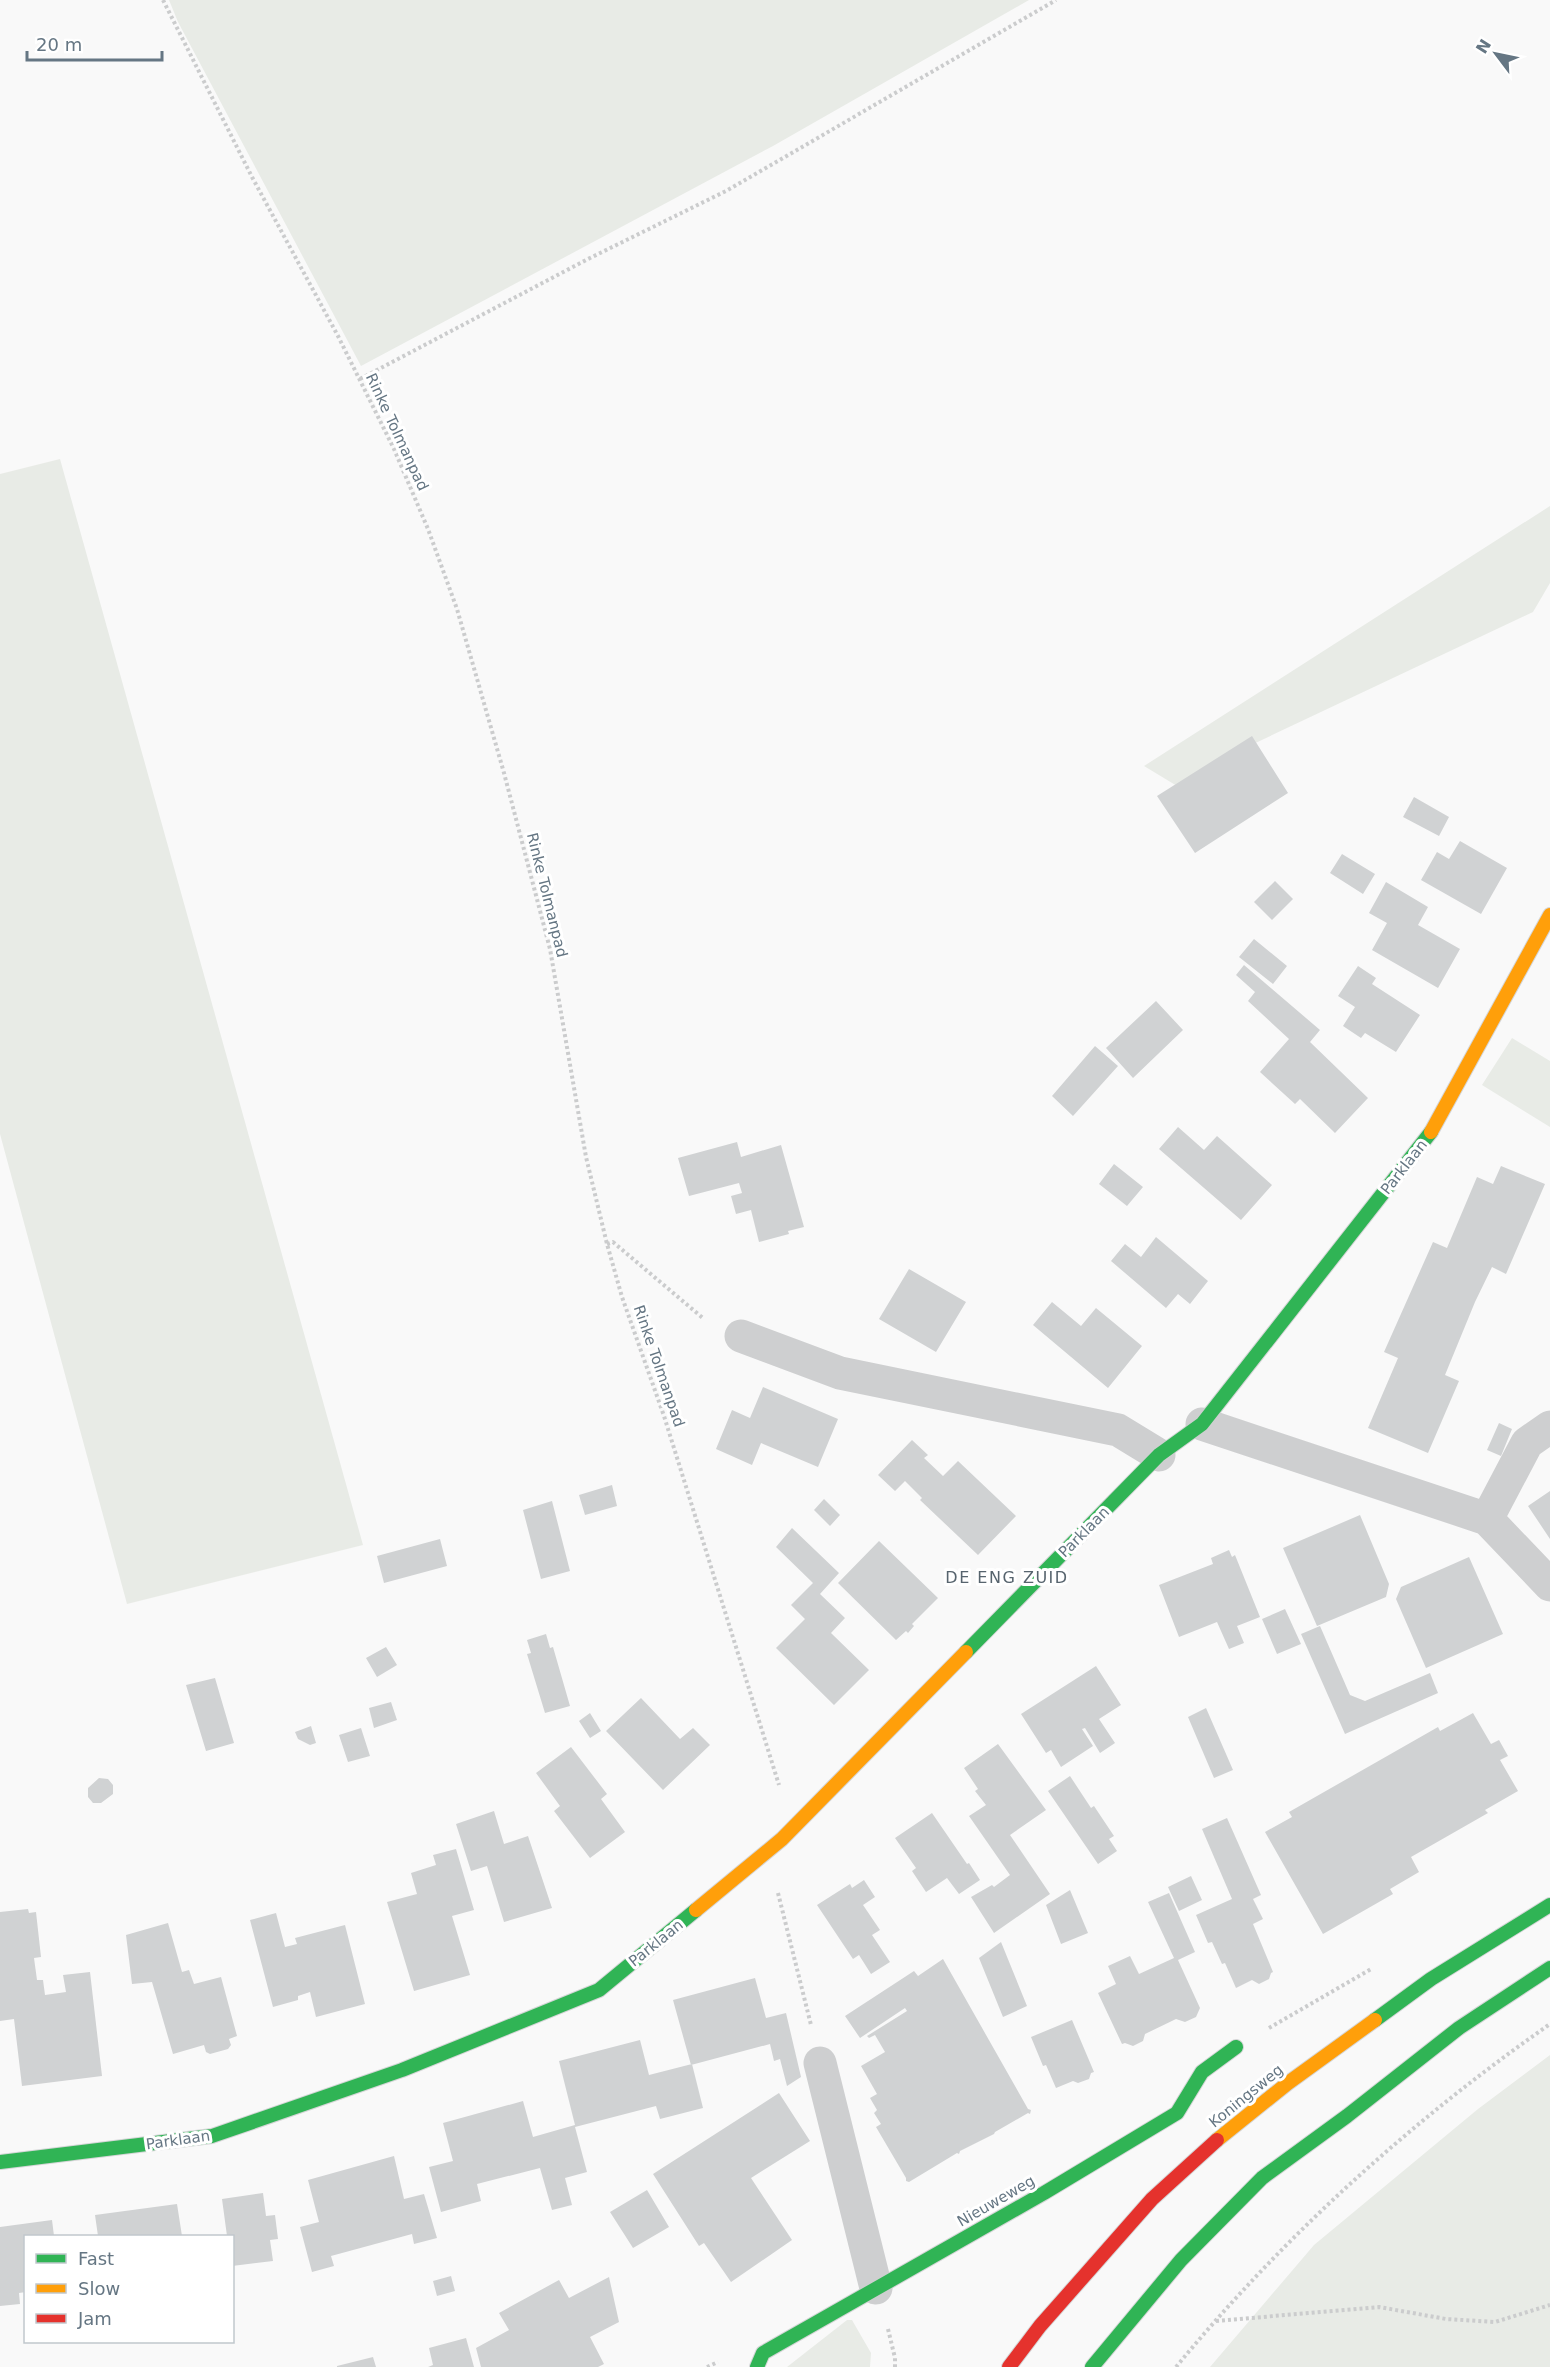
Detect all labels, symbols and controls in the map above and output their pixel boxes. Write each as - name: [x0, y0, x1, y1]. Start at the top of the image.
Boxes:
- scale bar: [27, 24, 162, 62]
- north arrow: [1466, 24, 1526, 84]
- text: 20 m: [36, 34, 82, 55]
- text: N: [1472, 36, 1495, 57]
- street label: Rinke Tolmanpad: [362, 370, 432, 494]
- street label: Rinke Tolmanpad: [523, 831, 571, 959]
- street label: Parklaan: [1377, 1136, 1431, 1198]
- street label: Rinke Tolmanpad: [630, 1303, 688, 1429]
- street label: Parklaan: [1055, 1503, 1113, 1561]
- district label: DE ENG ZUID: [945, 1568, 1069, 1587]
- street label: Parklaan: [625, 1916, 687, 1970]
- street label: Koningsweg: [1205, 2061, 1287, 2131]
- street label: Parklaan: [145, 2127, 211, 2153]
- street label: Nieuweweg: [954, 2172, 1038, 2230]
- legend: [24, 2235, 234, 2343]
- text: Fast: [78, 2248, 114, 2269]
- text: Slow: [78, 2278, 120, 2299]
- text: Jam: [77, 2308, 112, 2329]

